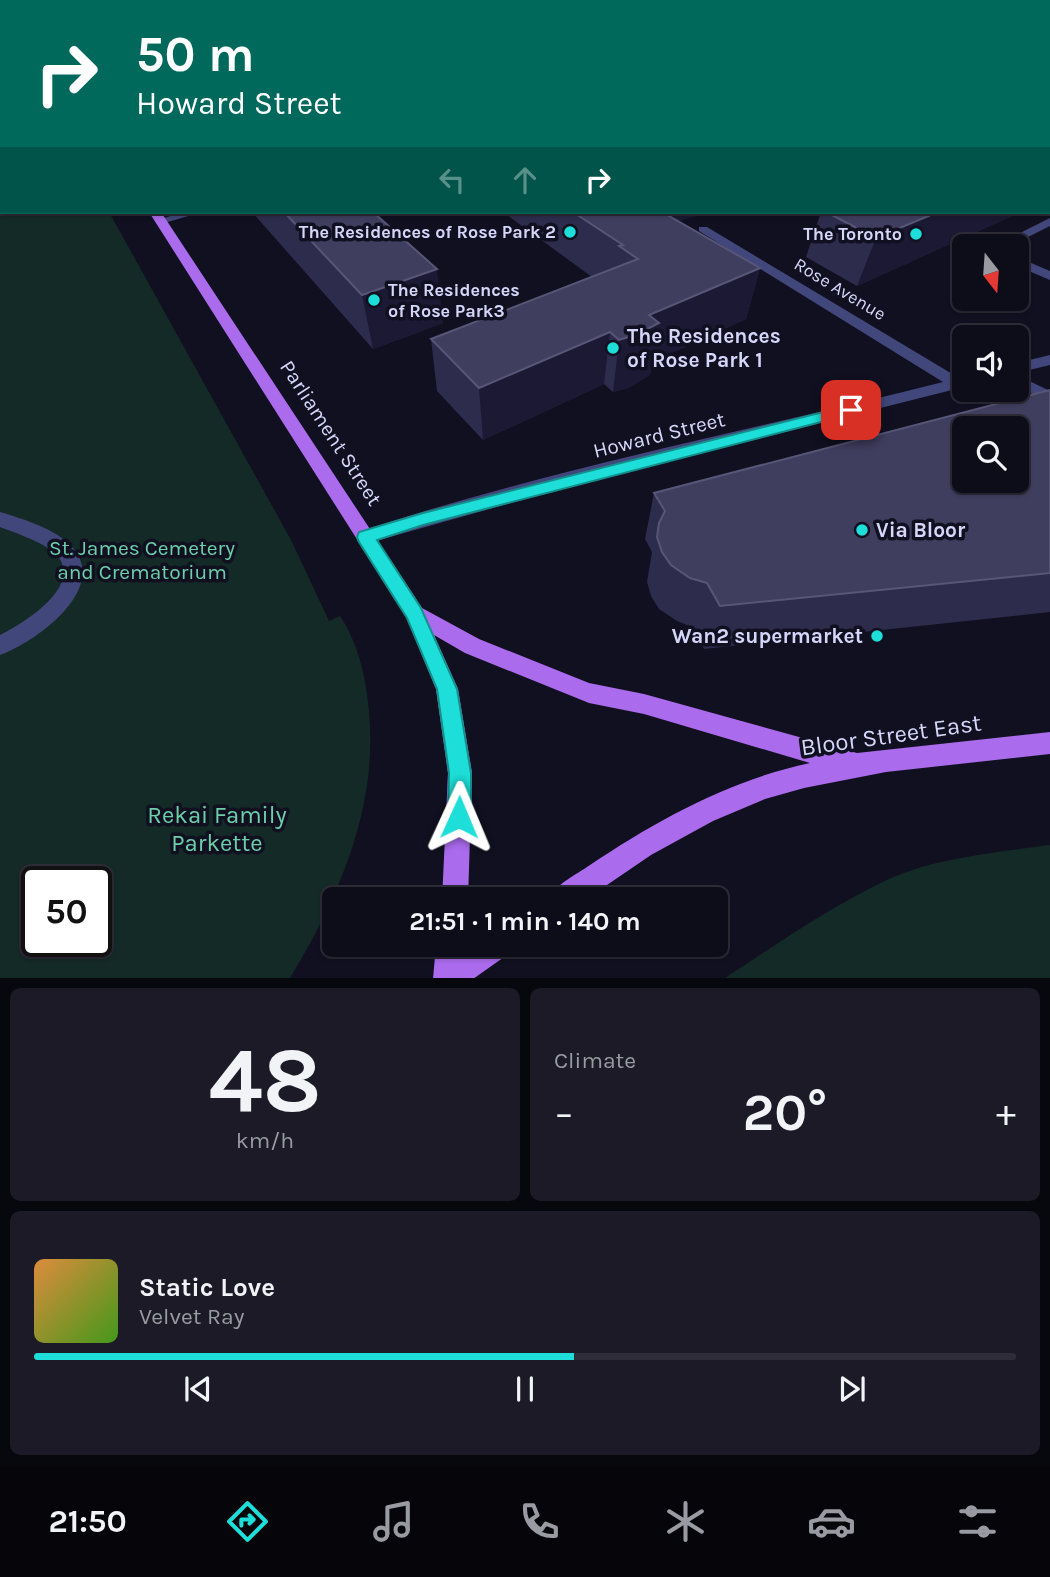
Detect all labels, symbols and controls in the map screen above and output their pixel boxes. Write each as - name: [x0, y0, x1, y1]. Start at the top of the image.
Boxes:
- text: 50 m: [136, 26, 254, 83]
- icon: right: [21, 28, 112, 119]
- text: Howard Street: [136, 85, 342, 122]
- icon: left: [433, 161, 471, 199]
- icon: ahead: [506, 161, 544, 199]
- icon: right: [579, 161, 617, 199]
- place label: The Residences of Rose Park 2: [299, 221, 556, 243]
- place label: The Toronto: [803, 223, 902, 245]
- marker: The Residences of Rose Park 2: [562, 224, 578, 240]
- marker: The Toronto: [908, 226, 924, 242]
- north arrow: [952, 234, 1029, 312]
- map controls: [952, 234, 1029, 493]
- street label: Rose Avenue: [790, 253, 890, 325]
- place label: The Residences of Rose Park3: [388, 279, 520, 322]
- marker: The Residences of Rose Park3: [366, 292, 382, 308]
- place label: The Residences of Rose Park 1: [627, 324, 781, 372]
- button: sound: [952, 325, 1029, 402]
- marker: The Residences of Rose Park 1: [605, 340, 621, 356]
- street label: Parliament Street: [275, 356, 387, 510]
- pin: [821, 380, 881, 440]
- icon: arrive: [832, 391, 870, 429]
- street label: Howard Street: [591, 407, 727, 463]
- button: search: [952, 416, 1029, 493]
- place label: Via Bloor: [876, 518, 966, 542]
- marker: Via Bloor: [854, 522, 870, 538]
- park label: St. James Cemetery and Crematorium: [49, 536, 235, 584]
- place label: Wan2 supermarket: [672, 624, 863, 648]
- marker: Wan2 supermarket: [869, 628, 885, 644]
- street label: Bloor Street East: [799, 708, 983, 762]
- position arrow: [422, 780, 496, 854]
- park label: Rekai Family Parkette: [147, 801, 287, 857]
- speed limit sign: 50: [21, 866, 112, 957]
- text: 21:51 · 1 min · 140 m: [409, 906, 641, 937]
- text: 48: [209, 1028, 321, 1134]
- text: Climate: [554, 1047, 636, 1074]
- text: 20°: [743, 1082, 827, 1143]
- text: −: [554, 1091, 574, 1136]
- text: +: [996, 1091, 1016, 1136]
- text: km/h: [236, 1127, 294, 1154]
- text: Static Love: [139, 1272, 275, 1303]
- text: Velvet Ray: [139, 1303, 244, 1330]
- icon: previous: [179, 1370, 217, 1408]
- icon: pause: [506, 1370, 544, 1408]
- icon: next: [833, 1370, 871, 1408]
- icon: directions: [223, 1497, 272, 1546]
- icon: music: [369, 1497, 418, 1546]
- icon: phone: [515, 1497, 564, 1546]
- icon: climate: [661, 1497, 710, 1546]
- icon: car: [807, 1497, 856, 1546]
- icon: filters: [953, 1497, 1002, 1546]
- text: 21:50: [48, 1503, 127, 1540]

